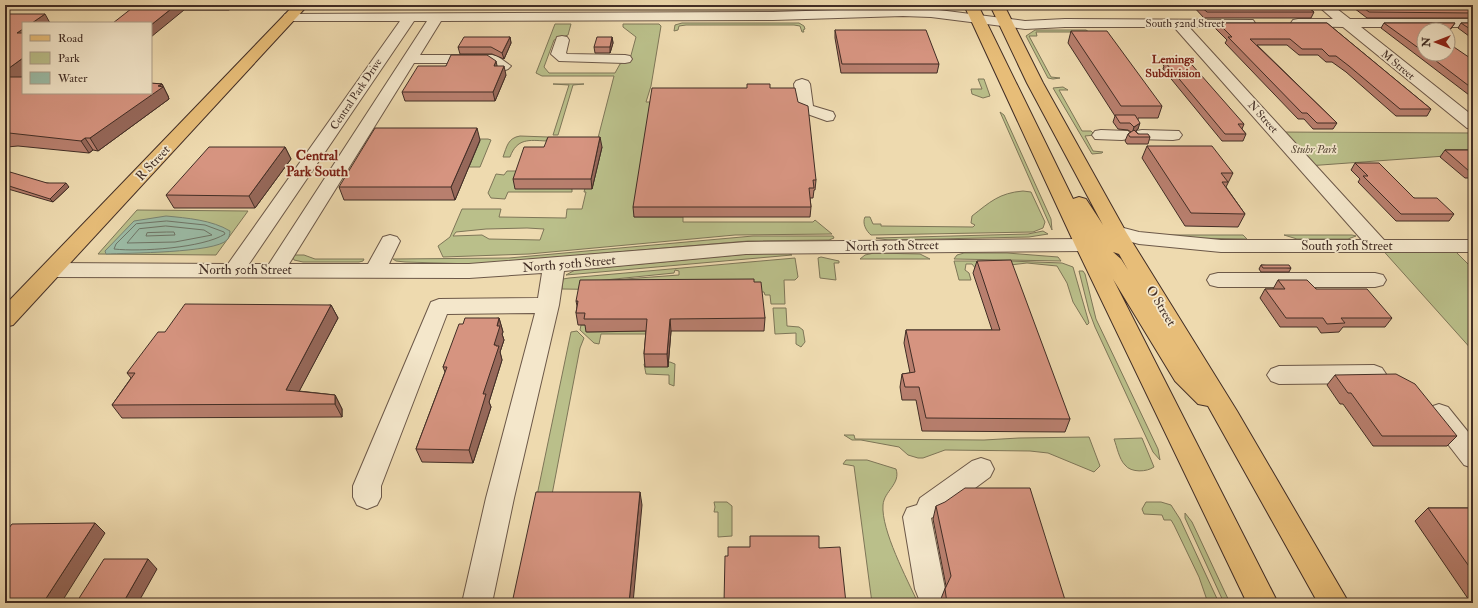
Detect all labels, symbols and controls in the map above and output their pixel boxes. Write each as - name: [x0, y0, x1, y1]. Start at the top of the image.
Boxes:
- street label: South 52nd Street: [1146, 17, 1225, 30]
- legend: [22, 22, 152, 94]
- north arrow: [1416, 22, 1456, 62]
- text: Road: [58, 31, 83, 46]
- text: N: [1420, 36, 1433, 48]
- street label: M Street: [1379, 48, 1418, 83]
- text: Park: [58, 51, 80, 66]
- district label: Lemings Subdivision: [1145, 52, 1201, 81]
- street label: Central Park Drive: [327, 56, 385, 132]
- text: Water: [57, 71, 88, 86]
- street label: N Street: [1245, 98, 1281, 136]
- street label: R Street: [132, 142, 174, 184]
- park label: Stuhr Park: [1290, 143, 1337, 156]
- district label: Central Park South: [286, 147, 349, 180]
- street label: North 50th Street: [845, 237, 939, 255]
- street label: South 50th Street: [1301, 238, 1393, 254]
- street label: North 50th Street: [522, 252, 616, 276]
- street label: North 50th Street: [198, 262, 292, 278]
- street label: O Street: [1143, 283, 1179, 329]

